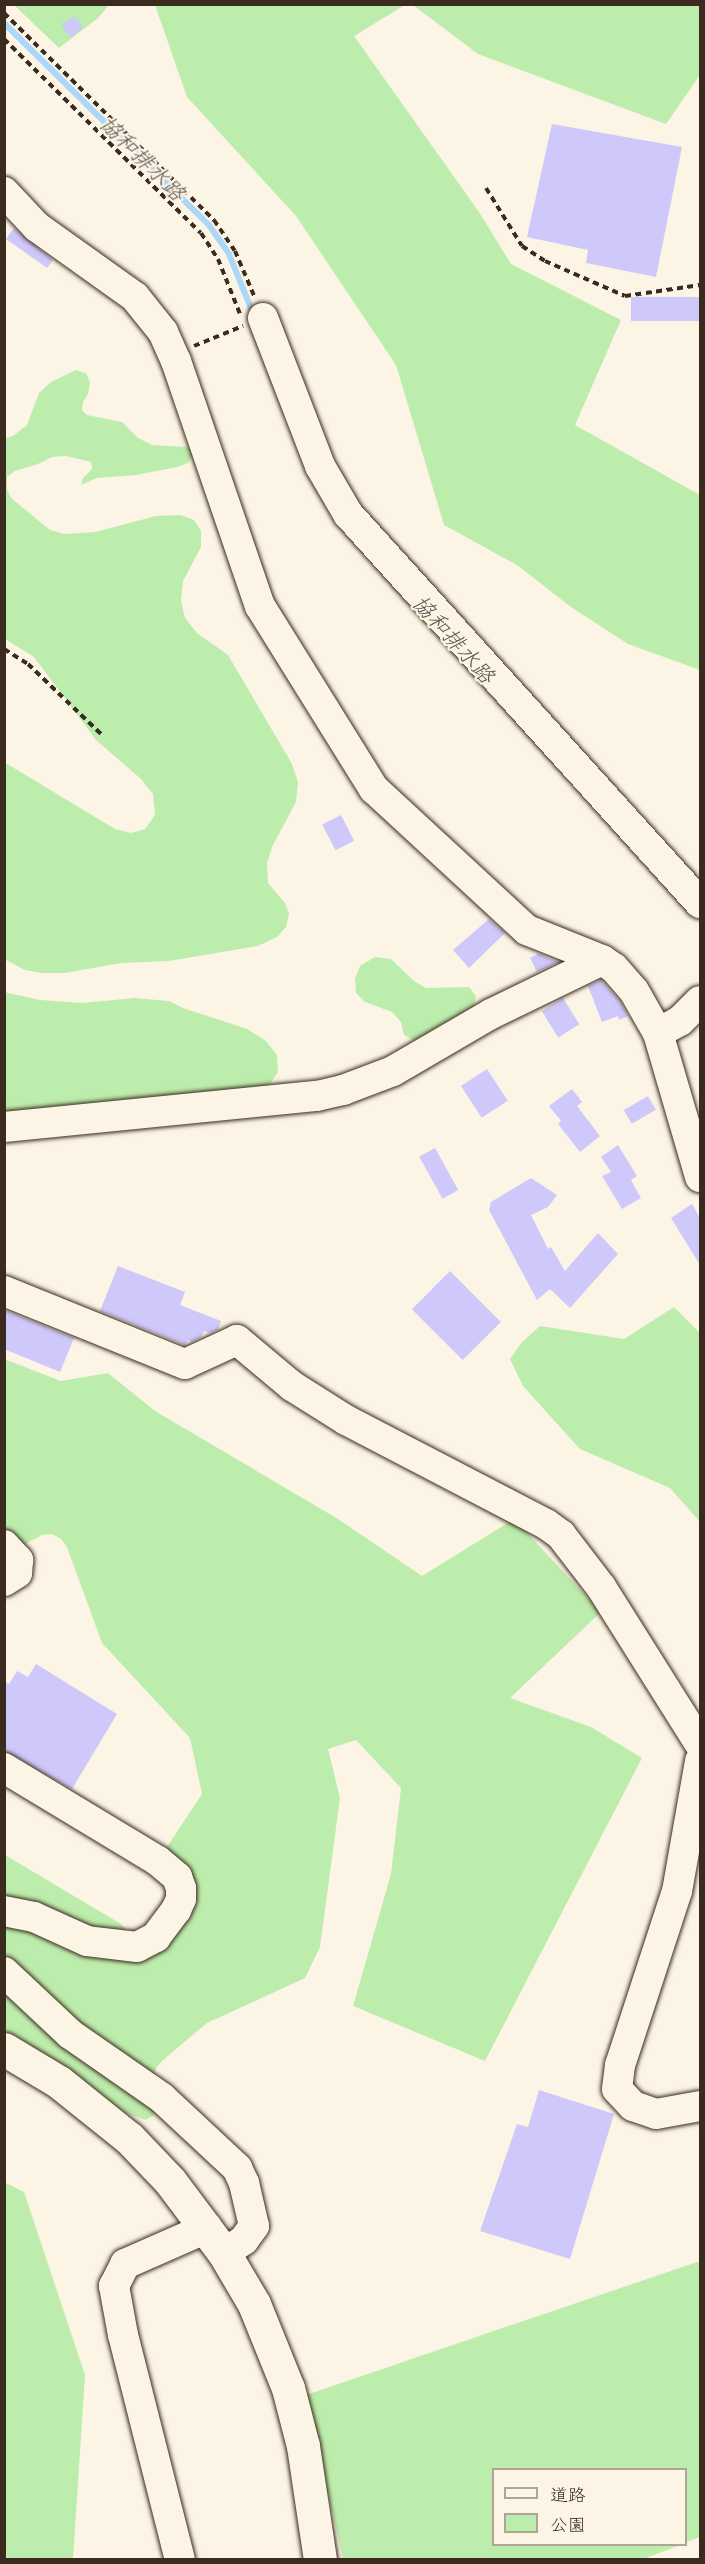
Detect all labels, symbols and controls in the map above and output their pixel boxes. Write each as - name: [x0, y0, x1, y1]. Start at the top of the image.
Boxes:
- water label: 協和排水路: [94, 111, 190, 207]
- water label: 協和排水路: [406, 590, 500, 690]
- legend: [492, 2468, 687, 2546]
- text: 道路: [550, 2484, 586, 2506]
- text: 公園: [550, 2514, 586, 2536]

